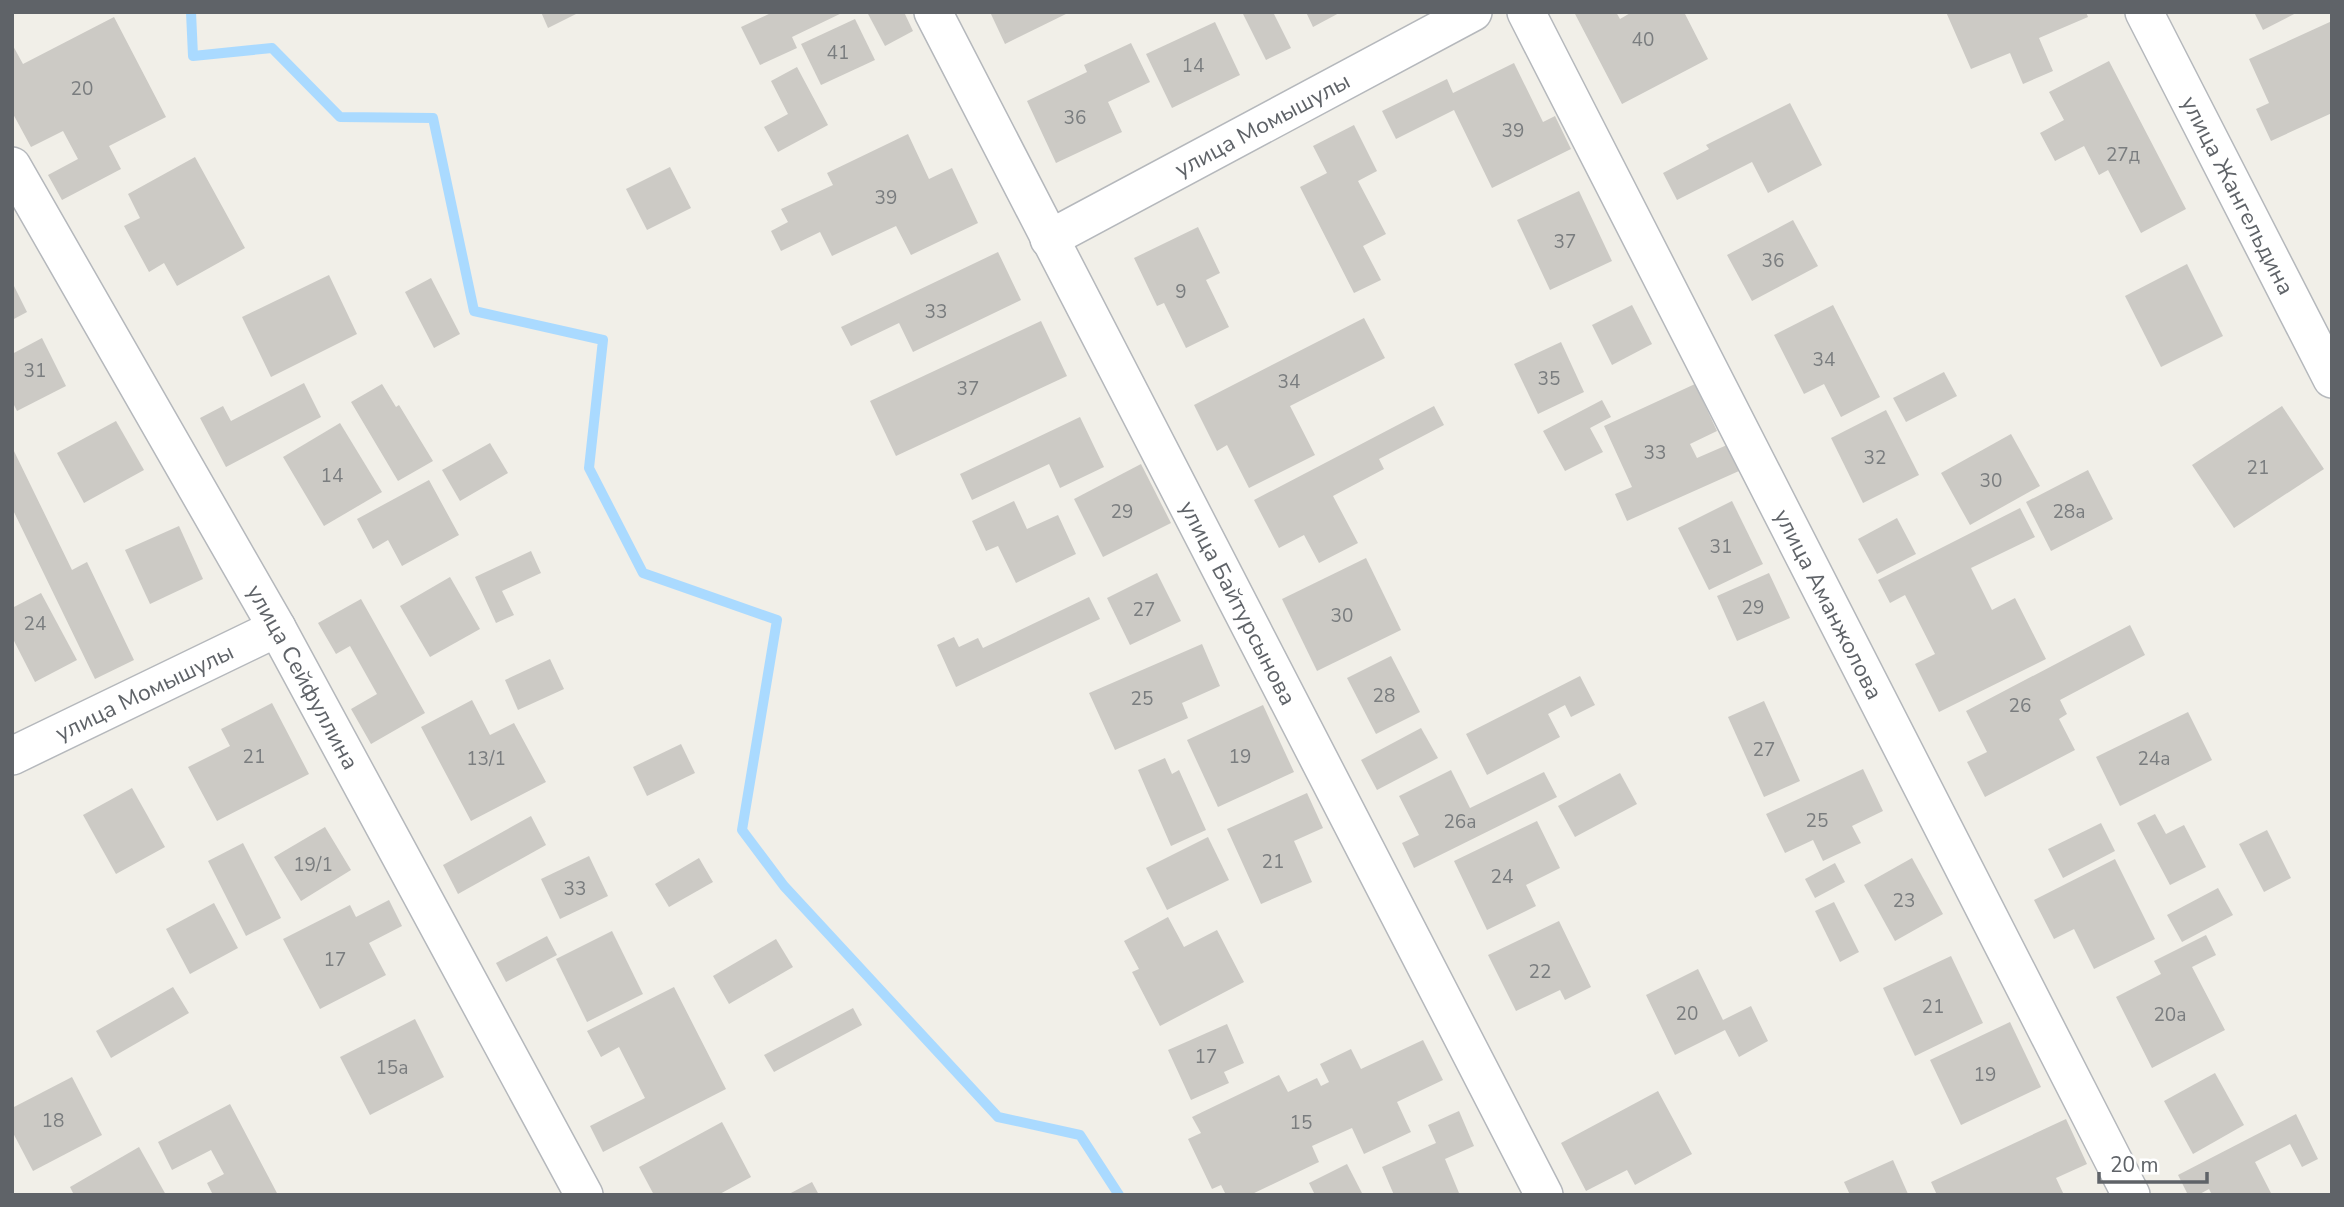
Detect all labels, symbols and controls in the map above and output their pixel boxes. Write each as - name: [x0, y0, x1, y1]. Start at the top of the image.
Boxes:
- house number: 40: [1632, 27, 1654, 53]
- house number: 41: [827, 40, 849, 66]
- house number: 14: [1182, 53, 1204, 79]
- street label: улица Момышулы: [1170, 66, 1356, 185]
- house number: 20: [71, 76, 93, 102]
- street label: улица Жангельдина: [2174, 91, 2301, 300]
- house number: 36: [1064, 105, 1086, 131]
- house number: 39: [1502, 118, 1524, 144]
- house number: 27д: [2106, 142, 2140, 168]
- house number: 39: [875, 185, 897, 211]
- house number: 37: [1554, 229, 1576, 255]
- house number: 36: [1762, 248, 1784, 274]
- house number: 9: [1175, 279, 1187, 305]
- house number: 33: [925, 299, 947, 325]
- house number: 34: [1813, 347, 1835, 373]
- house number: 31: [24, 358, 46, 384]
- house number: 35: [1538, 366, 1560, 392]
- house number: 34: [1278, 369, 1300, 395]
- house number: 37: [957, 376, 979, 402]
- house number: 33: [1644, 440, 1666, 466]
- house number: 32: [1864, 445, 1886, 471]
- house number: 21: [2247, 455, 2269, 481]
- house number: 14: [321, 463, 343, 489]
- house number: 30: [1980, 468, 2002, 494]
- street label: улица Байтурсынова: [1172, 495, 1303, 711]
- house number: 29: [1111, 499, 1133, 525]
- house number: 28а: [2052, 499, 2086, 525]
- street label: улица Аманжолова: [1767, 504, 1890, 705]
- house number: 31: [1710, 534, 1732, 560]
- street label: улица Сейфуллина: [239, 579, 366, 775]
- house number: 29: [1742, 595, 1764, 621]
- house number: 27: [1133, 597, 1155, 623]
- house number: 30: [1331, 603, 1353, 629]
- house number: 24: [24, 611, 46, 637]
- street label: улица Момышулы: [50, 636, 239, 749]
- house number: 28: [1373, 683, 1395, 709]
- house number: 25: [1131, 686, 1153, 712]
- house number: 26: [2009, 693, 2031, 719]
- house number: 27: [1753, 737, 1775, 763]
- house number: 21: [243, 744, 265, 770]
- house number: 19: [1229, 744, 1251, 770]
- house number: 13/1: [466, 746, 506, 772]
- house number: 24а: [2137, 746, 2171, 772]
- house number: 25: [1806, 808, 1828, 834]
- house number: 26а: [1443, 809, 1477, 835]
- house number: 21: [1262, 849, 1284, 875]
- house number: 19/1: [293, 852, 333, 878]
- house number: 24: [1491, 864, 1513, 890]
- house number: 33: [564, 876, 586, 902]
- house number: 23: [1893, 888, 1915, 914]
- house number: 17: [324, 947, 346, 973]
- house number: 22: [1529, 959, 1551, 985]
- house number: 21: [1922, 994, 1944, 1020]
- house number: 20: [1676, 1001, 1698, 1027]
- house number: 20а: [2153, 1002, 2187, 1028]
- house number: 17: [1195, 1044, 1217, 1070]
- house number: 15а: [375, 1055, 409, 1081]
- house number: 19: [1974, 1062, 1996, 1088]
- house number: 18: [42, 1108, 64, 1134]
- house number: 15: [1290, 1110, 1312, 1136]
- scale bar: [2099, 1140, 2208, 1184]
- text: 20 m: [2110, 1151, 2159, 1179]

